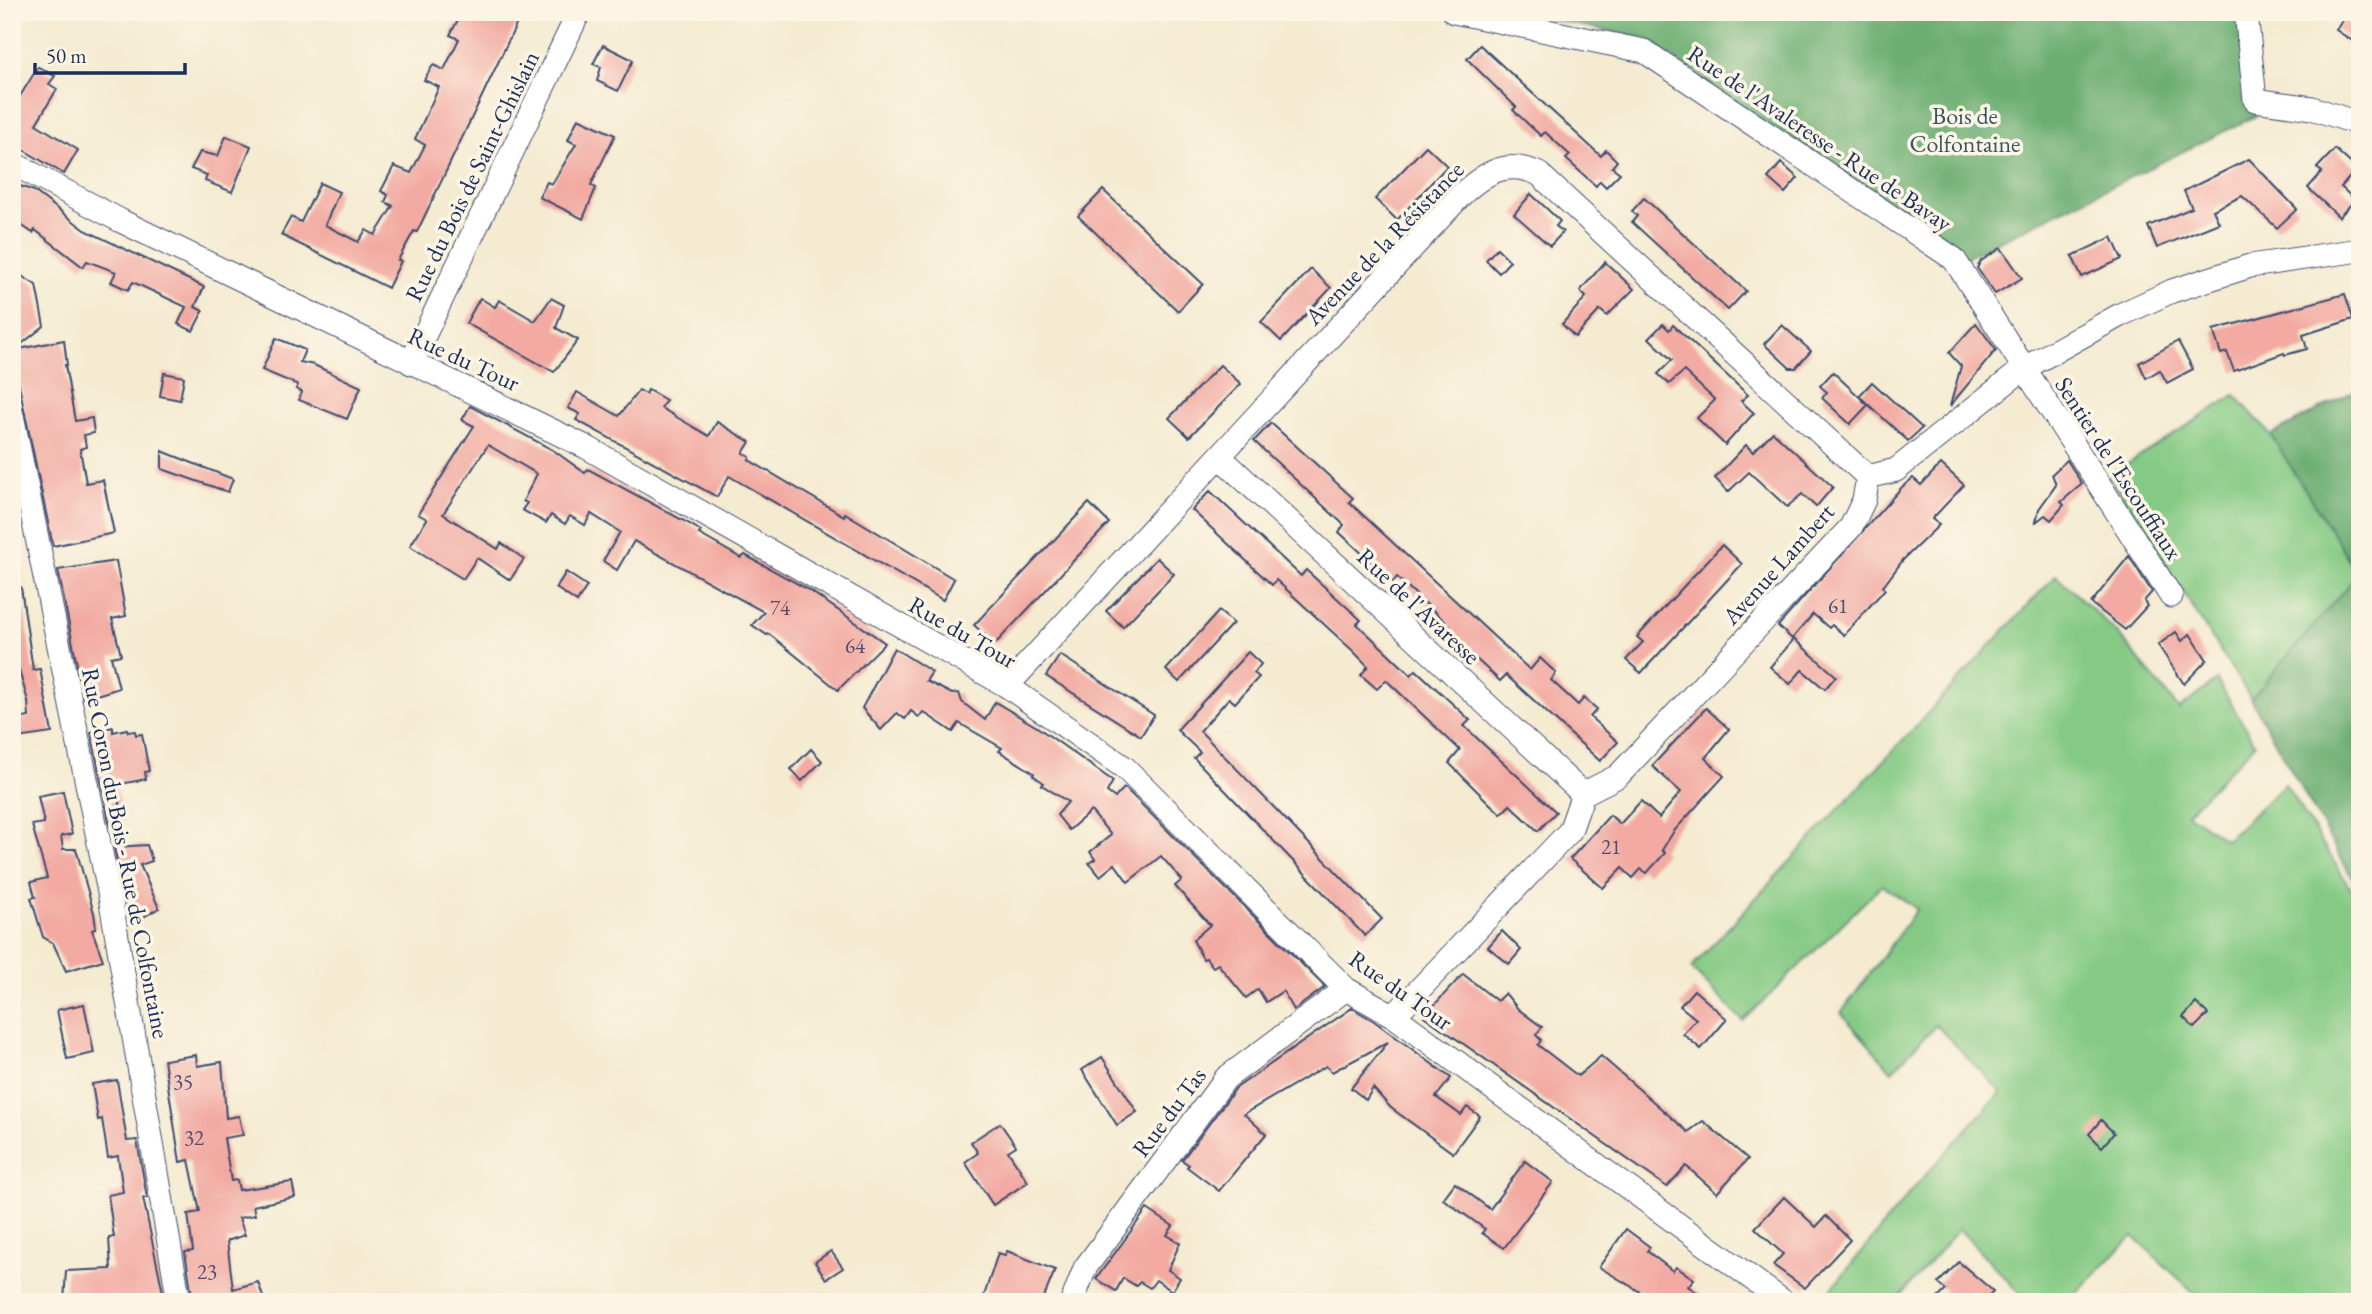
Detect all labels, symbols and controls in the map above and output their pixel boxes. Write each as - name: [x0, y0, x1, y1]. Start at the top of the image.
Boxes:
- scale bar: [35, 32, 186, 76]
- street label: Rue de l'Avaleresse - Rue de Bavay: [1682, 38, 1959, 238]
- text: 50 m: [46, 42, 87, 69]
- street label: Rue du Bois de Saint-Ghislain: [398, 45, 546, 306]
- park label: Bois de Colfontaine: [1910, 100, 2020, 159]
- street label: Avenue de la Résistance: [1297, 154, 1470, 332]
- street label: Rue du Tour: [403, 320, 525, 398]
- street label: Sentier de l'Escouffiaux: [2048, 371, 2190, 566]
- street label: Avenue Lambert: [1715, 496, 1841, 632]
- street label: Rue de l'Avaresse: [1351, 541, 1487, 671]
- street label: Rue du Tour: [903, 589, 1023, 675]
- house number: 61: [1828, 592, 1848, 619]
- house number: 74: [770, 594, 791, 621]
- house number: 64: [845, 632, 866, 659]
- street label: Rue Coron du Bois - Rue de Colfontaine: [75, 665, 177, 1041]
- house number: 21: [1601, 833, 1621, 860]
- street label: Rue du Tour: [1343, 943, 1459, 1037]
- street label: Rue du Tas: [1125, 1061, 1213, 1163]
- house number: 35: [173, 1068, 193, 1095]
- house number: 32: [184, 1124, 204, 1151]
- house number: 23: [197, 1258, 217, 1285]

